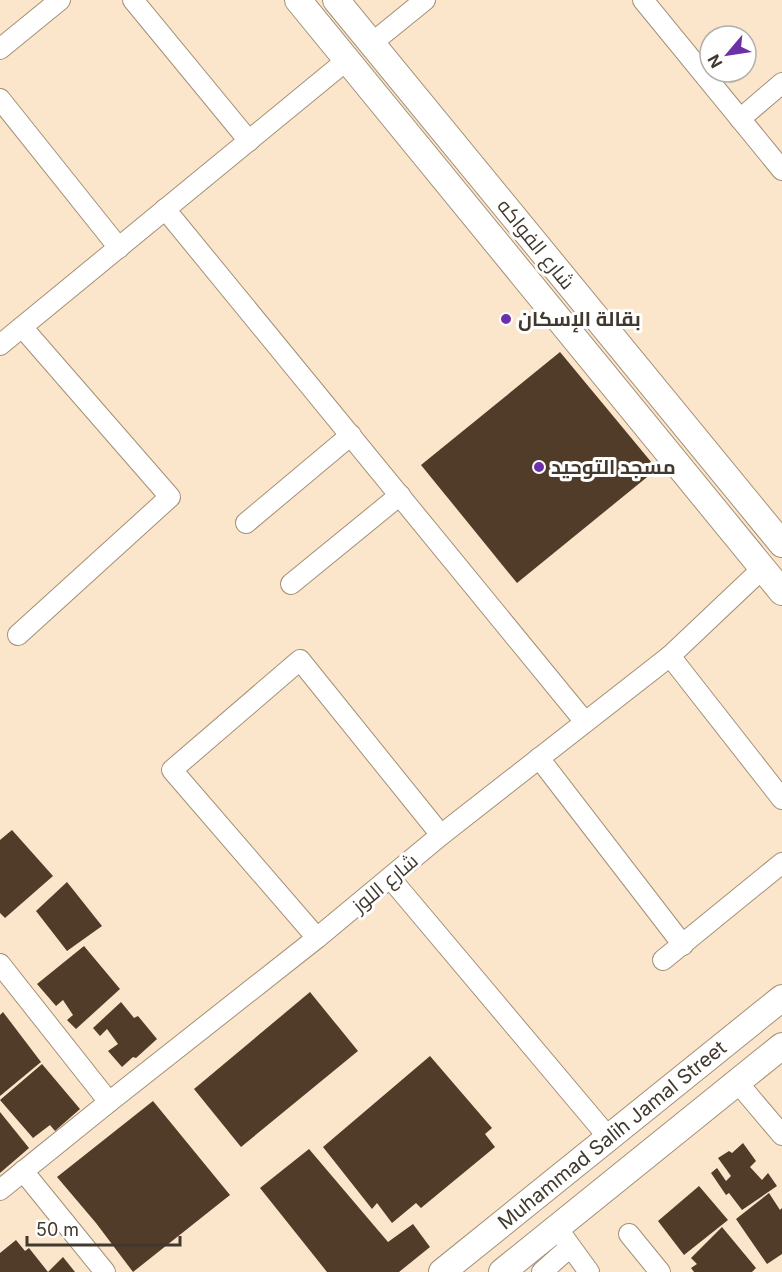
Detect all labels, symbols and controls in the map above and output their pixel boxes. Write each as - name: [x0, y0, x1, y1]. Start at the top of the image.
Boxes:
- north arrow: [698, 24, 758, 84]
- text: N: [703, 51, 727, 71]
- street label: شارع الفواكه: [491, 194, 580, 295]
- place label: بقالة الإسكان: [518, 307, 641, 333]
- marker: بقالة الإسكان: [499, 312, 513, 326]
- place label: مسجد التوحيد: [551, 455, 676, 479]
- marker: مسجد التوحيد: [532, 460, 546, 474]
- street label: شارع اللوز: [347, 849, 424, 920]
- street label: Muhammad Salih Jamal Street: [493, 1035, 731, 1235]
- scale bar: [27, 1209, 180, 1247]
- text: 50 m: [36, 1219, 79, 1240]

